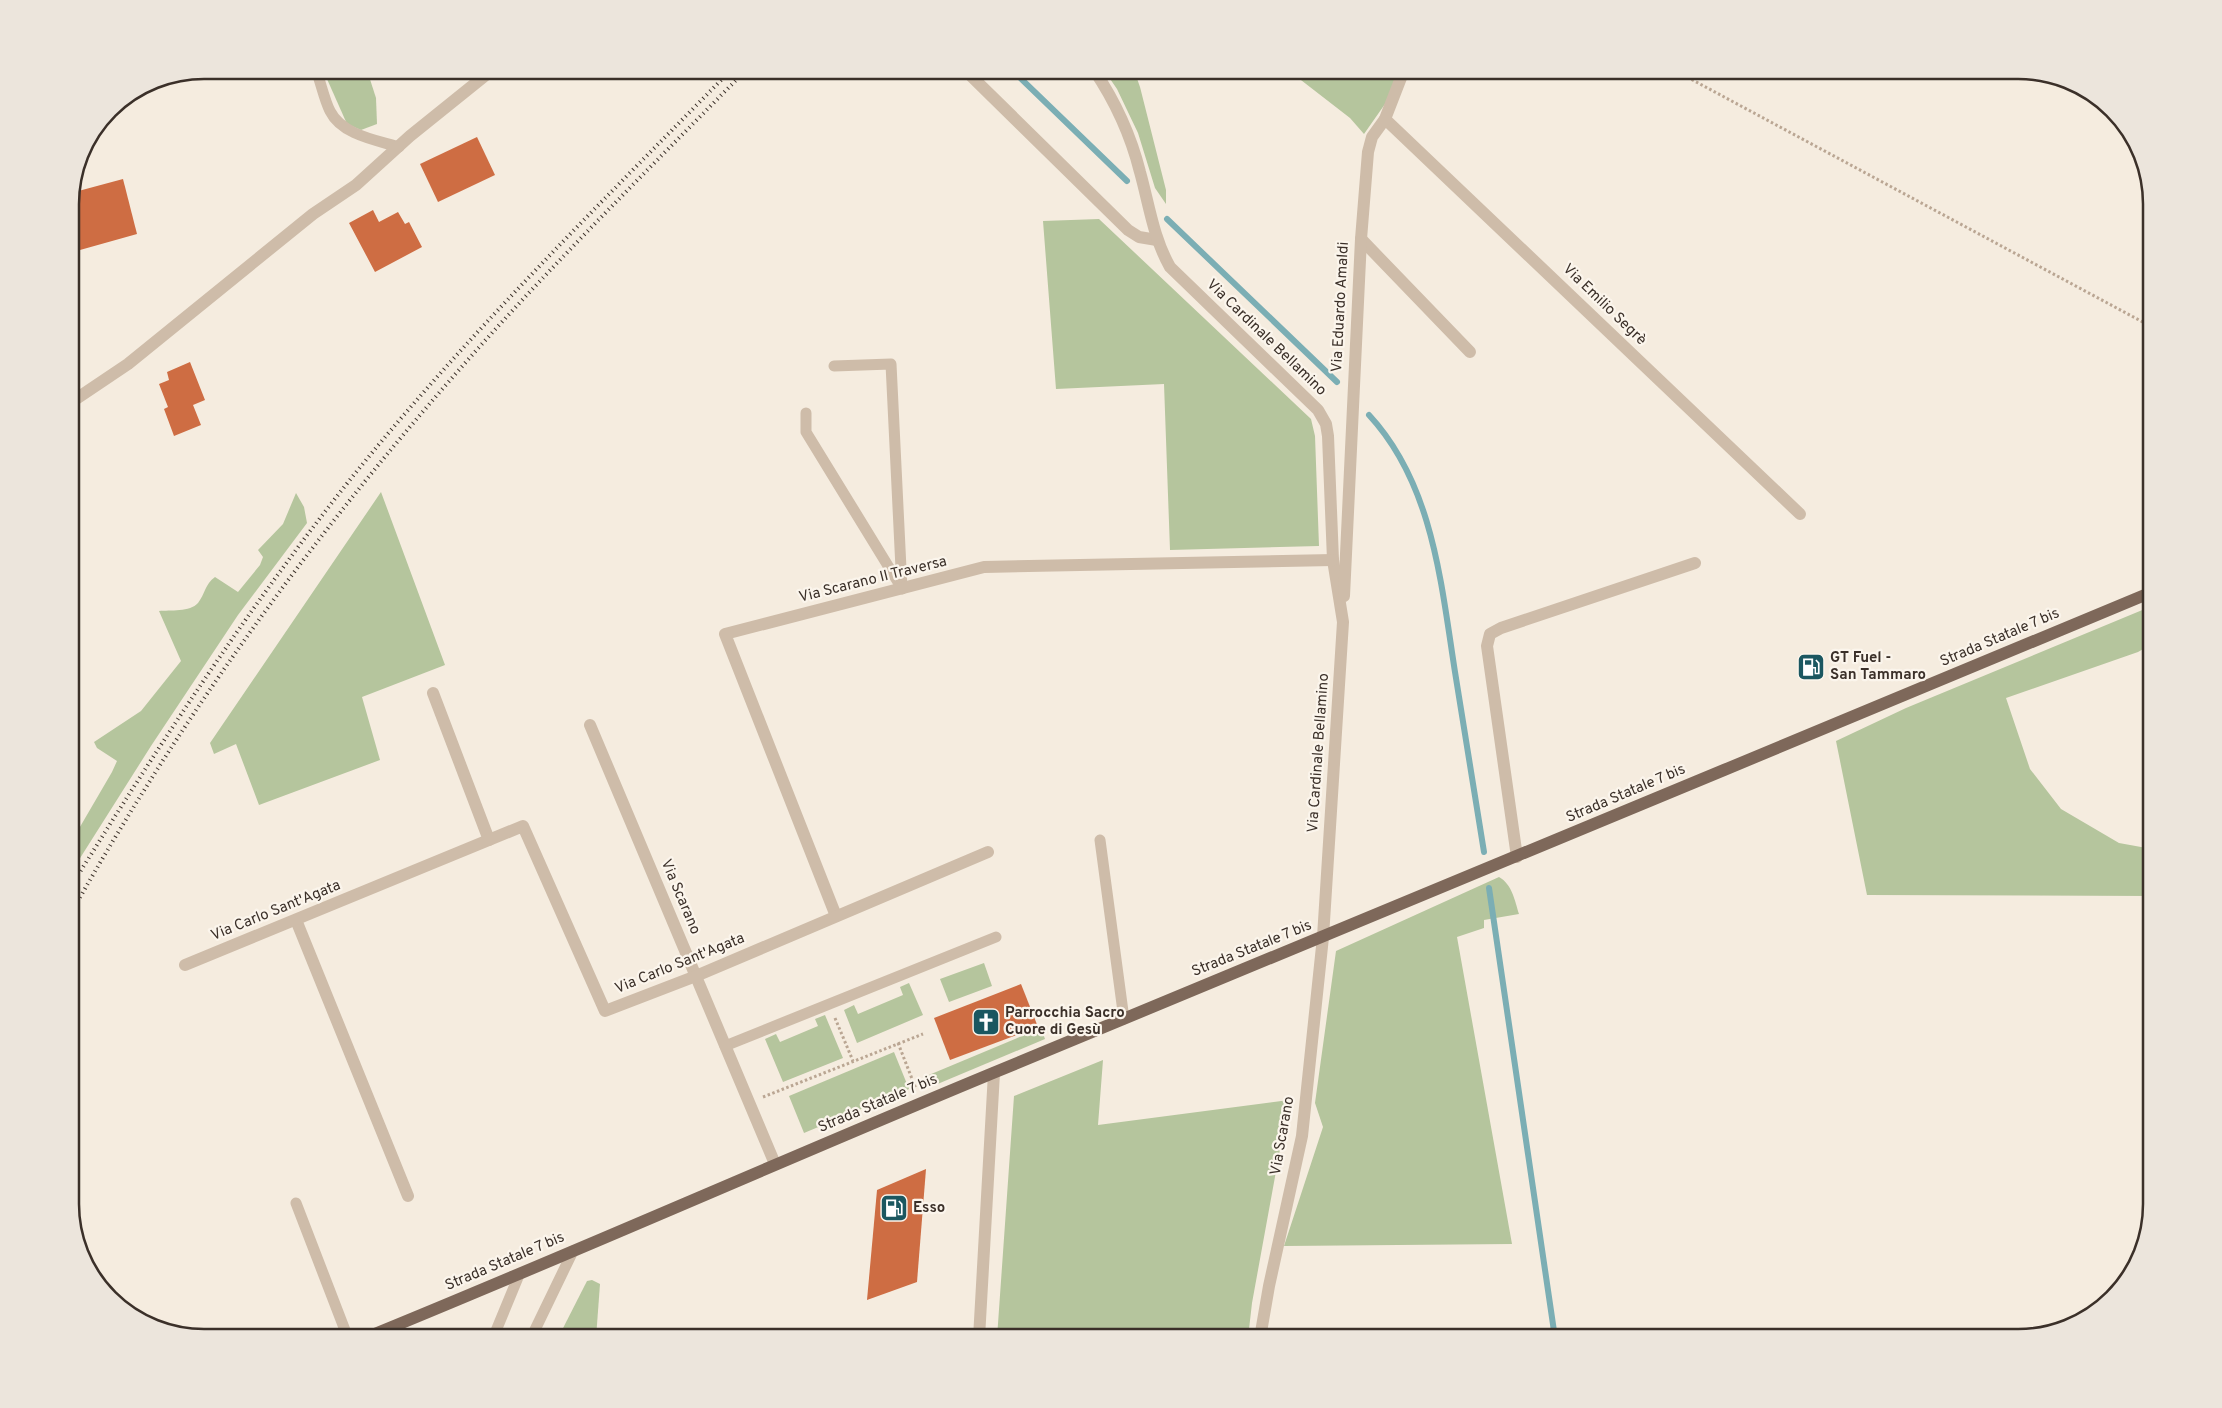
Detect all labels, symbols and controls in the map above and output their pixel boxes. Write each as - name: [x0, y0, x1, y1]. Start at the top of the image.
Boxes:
- street label: Via Eduardo Amaldi: [1328, 241, 1354, 373]
- street label: Via Emilio Segrè: [1558, 260, 1650, 350]
- street label: Via Cardinale Bellamino: [1202, 276, 1330, 400]
- street label: Via Scarano II Traversa: [797, 552, 949, 608]
- street label: Strada Statale 7 bis: [1937, 604, 2063, 672]
- place label: GT Fuel - San Tammaro: [1830, 649, 1926, 685]
- fuel station icon: GT Fuel - San Tammaro: [1796, 652, 1826, 682]
- street label: Via Cardinale Bellamino: [1304, 673, 1334, 833]
- street label: Strada Statale 7 bis: [1563, 760, 1689, 828]
- street label: Via Scarano: [656, 857, 704, 937]
- street label: Via Carlo Sant'Agata: [208, 876, 344, 946]
- street label: Strada Statale 7 bis: [1189, 916, 1315, 982]
- street label: Via Carlo Sant'Agata: [612, 929, 748, 999]
- place label: Parrocchia Sacro Cuore di Gesù: [1005, 1004, 1125, 1040]
- church icon: Parrocchia Sacro Cuore di Gesù: [971, 1007, 1001, 1037]
- street label: Strada Statale 7 bis: [815, 1070, 941, 1138]
- street label: Via Scarano: [1267, 1095, 1299, 1177]
- fuel station icon: Esso: [879, 1193, 909, 1223]
- place label: Esso: [913, 1199, 945, 1218]
- street label: Strada Statale 7 bis: [442, 1228, 568, 1296]

